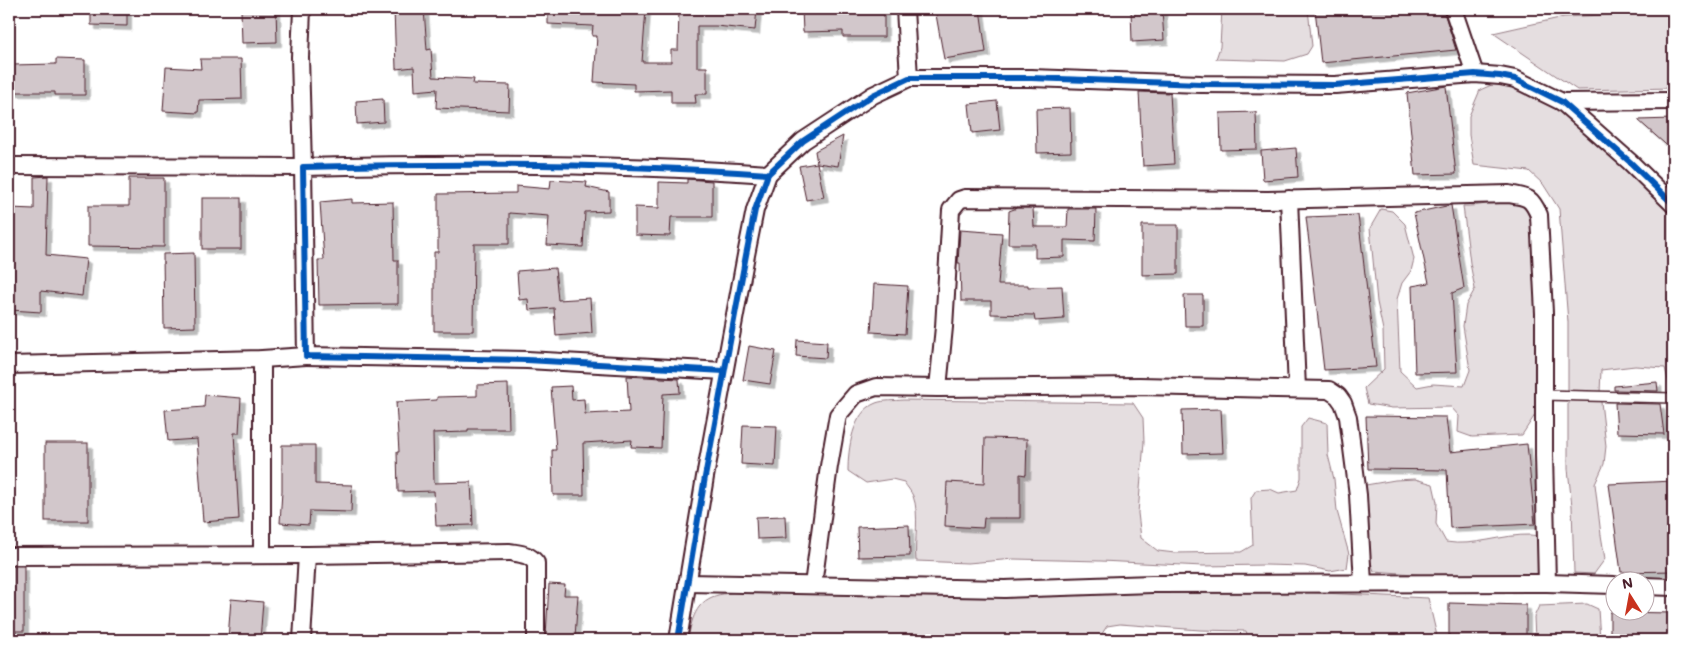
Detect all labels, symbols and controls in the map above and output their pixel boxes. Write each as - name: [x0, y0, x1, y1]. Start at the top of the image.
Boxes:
- north arrow: [1604, 572, 1654, 622]
- text: N: [1620, 572, 1634, 593]

